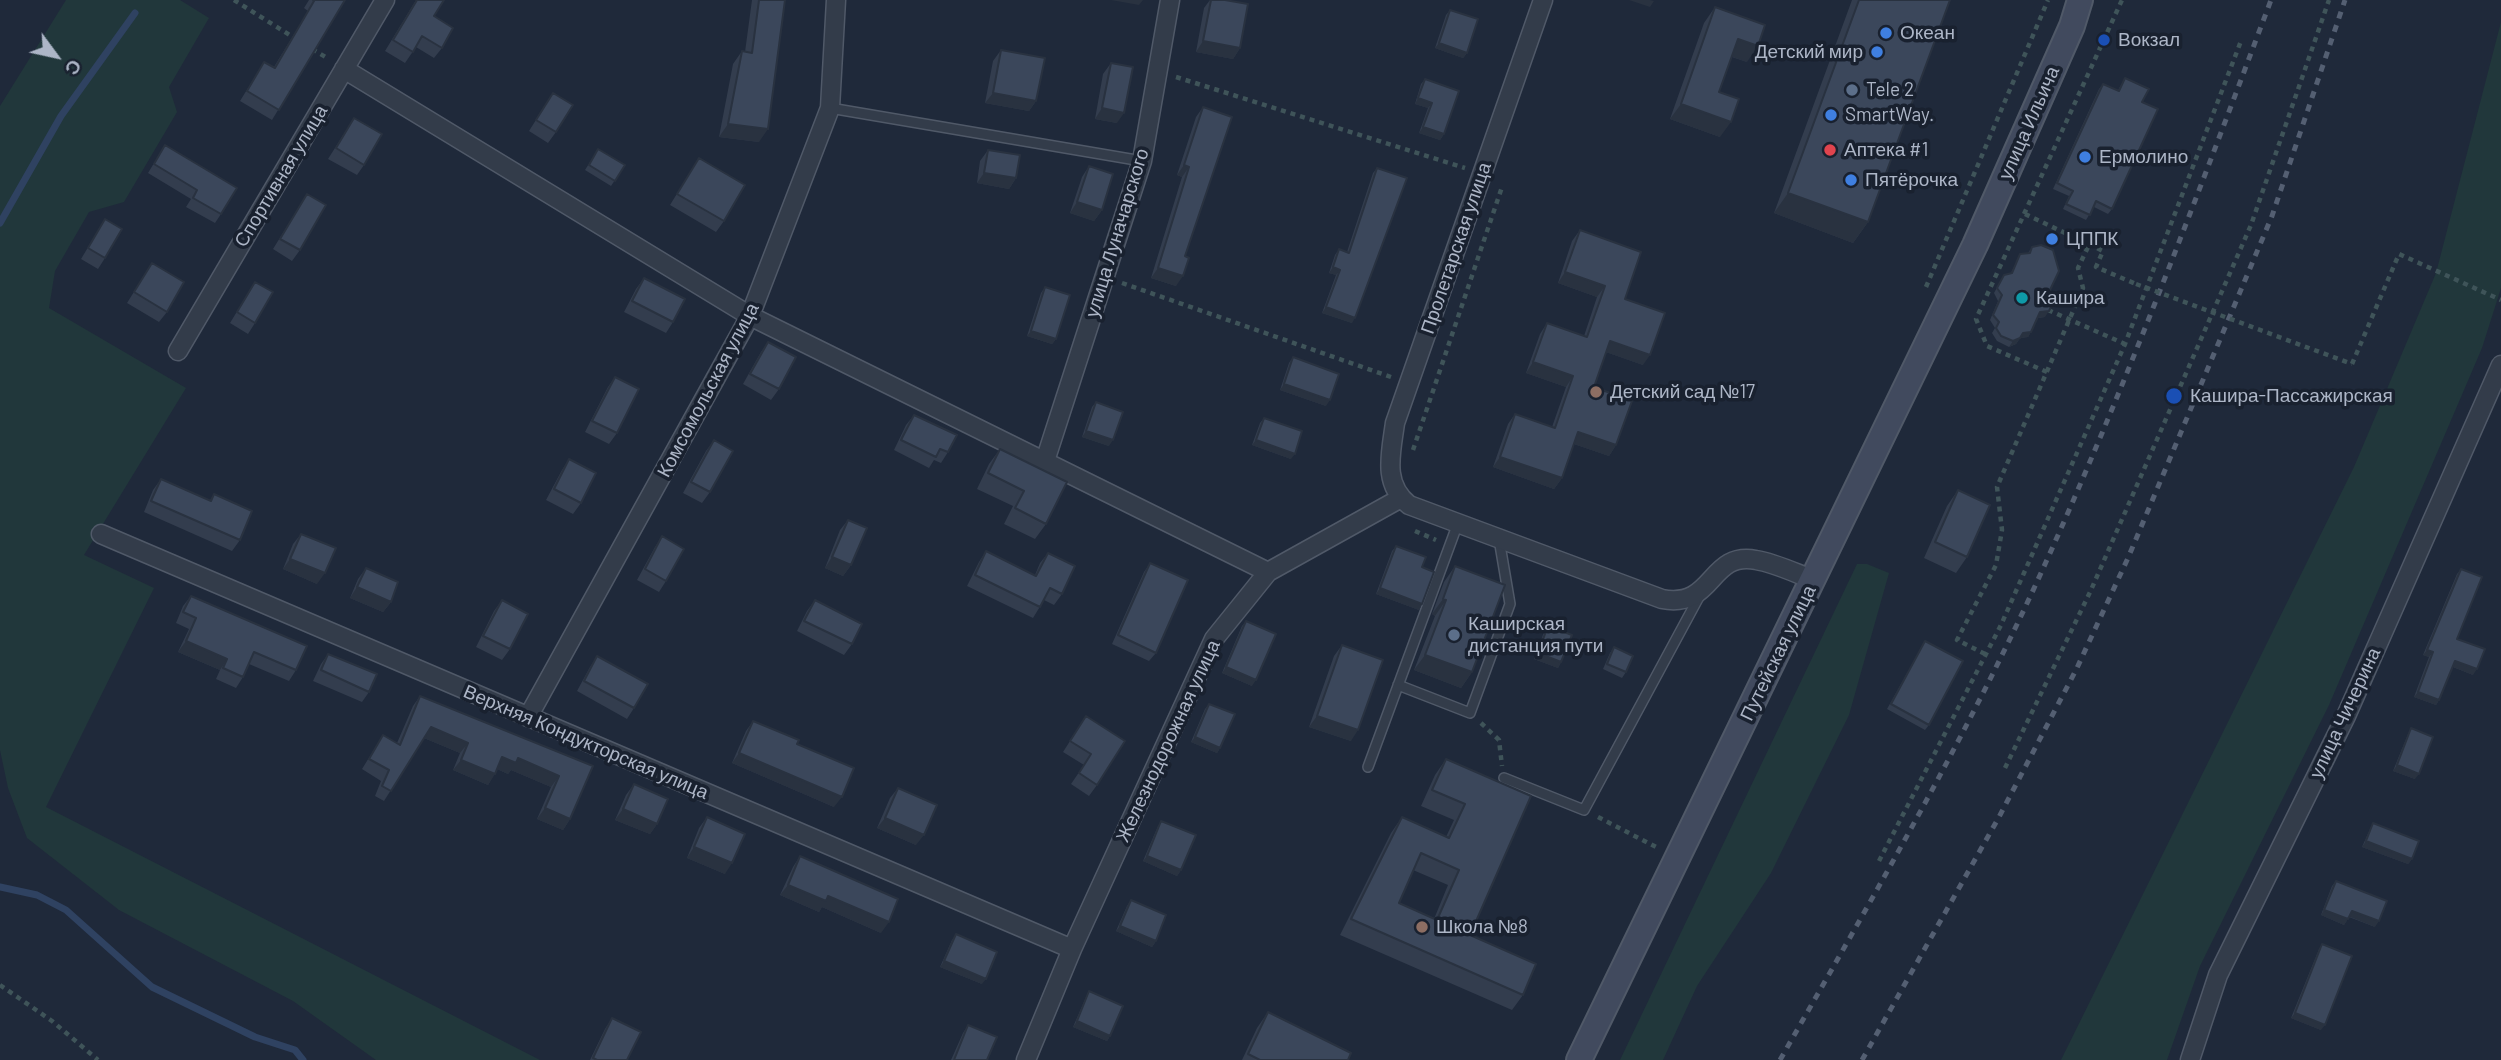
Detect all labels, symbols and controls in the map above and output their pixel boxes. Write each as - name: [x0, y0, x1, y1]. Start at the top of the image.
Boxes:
- north arrow: [21, 21, 91, 91]
- place label: Океан: [1900, 22, 1955, 44]
- marker: Океан: [1878, 25, 1894, 41]
- place label: Вокзал: [2118, 29, 2180, 51]
- marker: Вокзал: [2096, 32, 2112, 48]
- place label: Детский мир: [1755, 41, 1863, 63]
- marker: Детский мир: [1869, 44, 1885, 60]
- text: С: [61, 56, 87, 80]
- street label: улица Ильича: [1994, 63, 2064, 183]
- place label: Tele 2: [1866, 79, 1914, 101]
- marker: Tele 2: [1844, 82, 1860, 98]
- street label: Спортивная улица: [230, 101, 332, 251]
- place label: SmartWay.: [1845, 104, 1934, 126]
- marker: SmartWay.: [1823, 107, 1839, 123]
- place label: Аптека #1: [1844, 139, 1928, 161]
- marker: Аптека #1: [1822, 142, 1838, 158]
- street label: улица Луначарского: [1080, 146, 1154, 320]
- place label: Ермолино: [2099, 146, 2188, 168]
- marker: Ермолино: [2077, 149, 2093, 165]
- street label: Пролетарская улица: [1416, 159, 1496, 337]
- place label: Пятёрочка: [1865, 169, 1958, 191]
- marker: Пятёрочка: [1843, 172, 1859, 188]
- place label: ЦППК: [2066, 228, 2118, 250]
- marker: ЦППК: [2044, 231, 2060, 247]
- place label: Кашира: [2036, 287, 2105, 309]
- marker: Кашира: [2014, 290, 2030, 306]
- street label: Комсомольская улица: [652, 299, 764, 481]
- place label: Детский сад №17: [1610, 381, 1755, 403]
- marker: Детский сад №17: [1588, 384, 1604, 400]
- place label: Кашира-Пассажирская: [2190, 385, 2393, 407]
- marker: Кашира-Пассажирская: [2164, 386, 2184, 406]
- street label: Путейская улица: [1735, 582, 1821, 724]
- place label: Каширская дистанция пути: [1468, 613, 1603, 657]
- marker: Каширская дистанция пути: [1446, 627, 1462, 643]
- street label: Железнодорожная улица: [1111, 636, 1225, 846]
- street label: улица Чичерина: [2305, 644, 2385, 782]
- street label: Верхняя Кондукторская улица: [460, 680, 712, 804]
- place label: Школа №8: [1436, 916, 1528, 938]
- marker: Школа №8: [1414, 919, 1430, 935]

